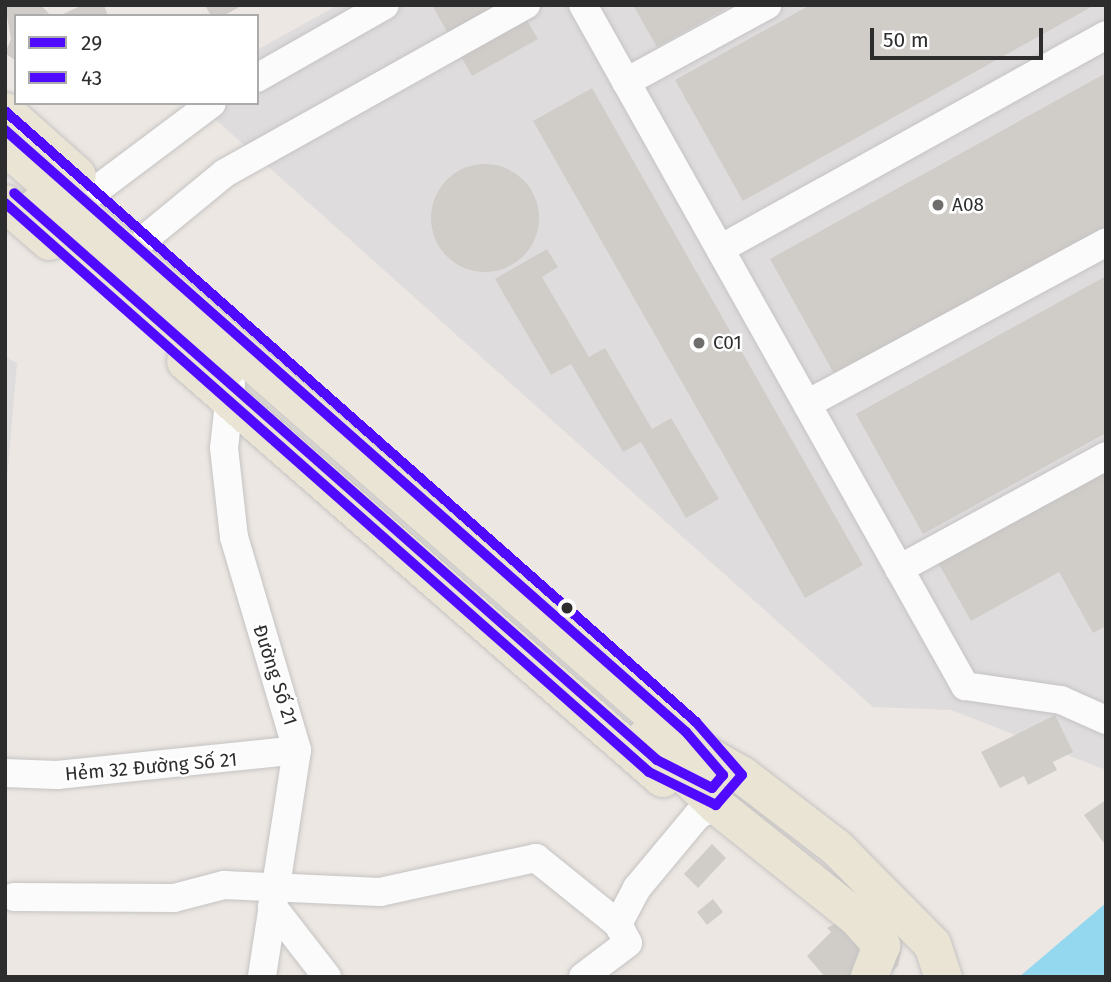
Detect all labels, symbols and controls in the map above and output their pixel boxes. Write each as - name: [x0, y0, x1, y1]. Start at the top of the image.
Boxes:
- legend: [14, 14, 259, 105]
- scale bar: [873, 14, 1046, 58]
- text: 50 m: [883, 27, 929, 53]
- text: 29: [81, 30, 102, 56]
- text: 43: [81, 65, 102, 91]
- place label: A08: [952, 194, 984, 216]
- marker: A08: [930, 197, 946, 213]
- place label: C01: [713, 332, 742, 354]
- marker: C01: [691, 335, 707, 351]
- unlabelled marker: [560, 601, 574, 615]
- street label: Đường Số 21: [248, 622, 302, 728]
- street label: Hẻm 32 Đường Số 21: [64, 748, 238, 786]

